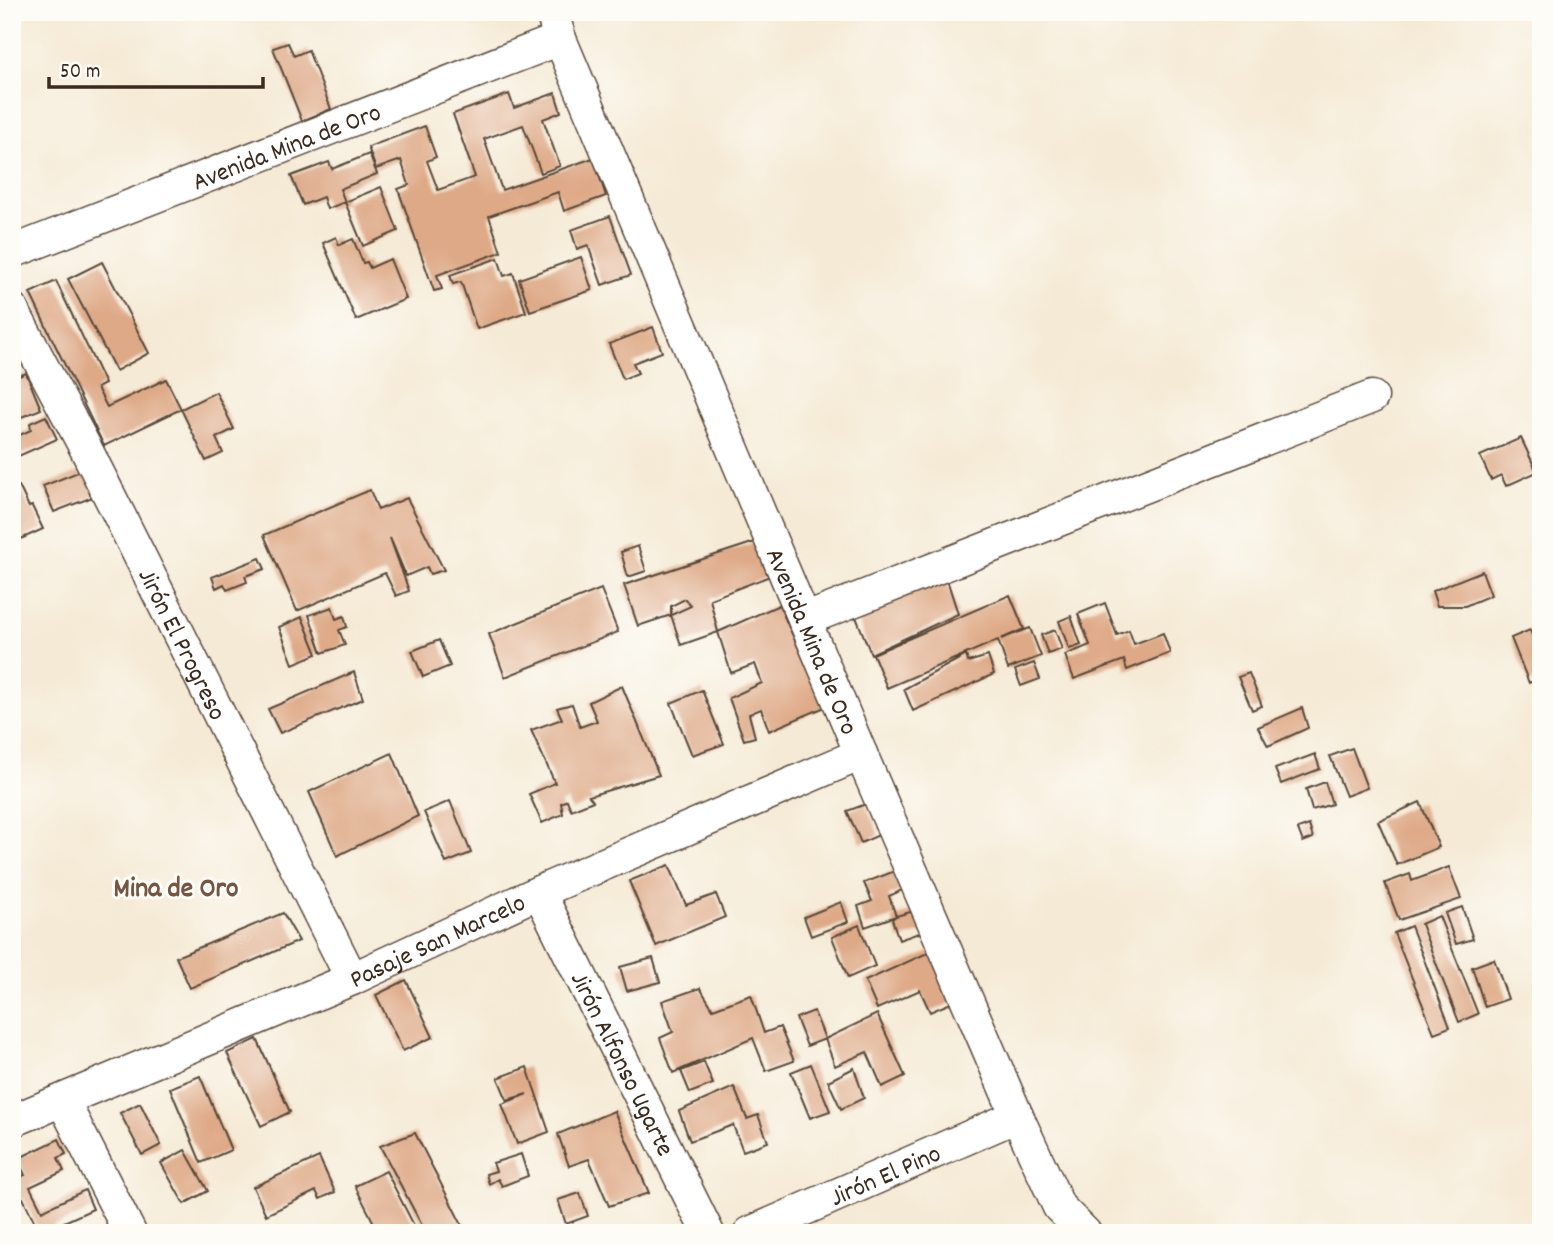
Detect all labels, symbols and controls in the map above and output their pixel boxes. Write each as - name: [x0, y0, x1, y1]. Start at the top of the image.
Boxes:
- scale bar: [49, 46, 262, 90]
- text: 50 m: [60, 58, 100, 88]
- street label: Avenida Mina de Oro: [188, 95, 387, 202]
- street label: Avenida Mina de Oro: [754, 543, 866, 741]
- street label: Jirón El Progreso: [127, 563, 234, 727]
- district label: Mina de Oro: [114, 871, 238, 911]
- street label: Pasaje San Marcelo: [344, 886, 532, 1000]
- street label: Jirón Alfonso Ugarte: [559, 966, 682, 1163]
- street label: Jirón El Pino: [825, 1137, 947, 1218]

